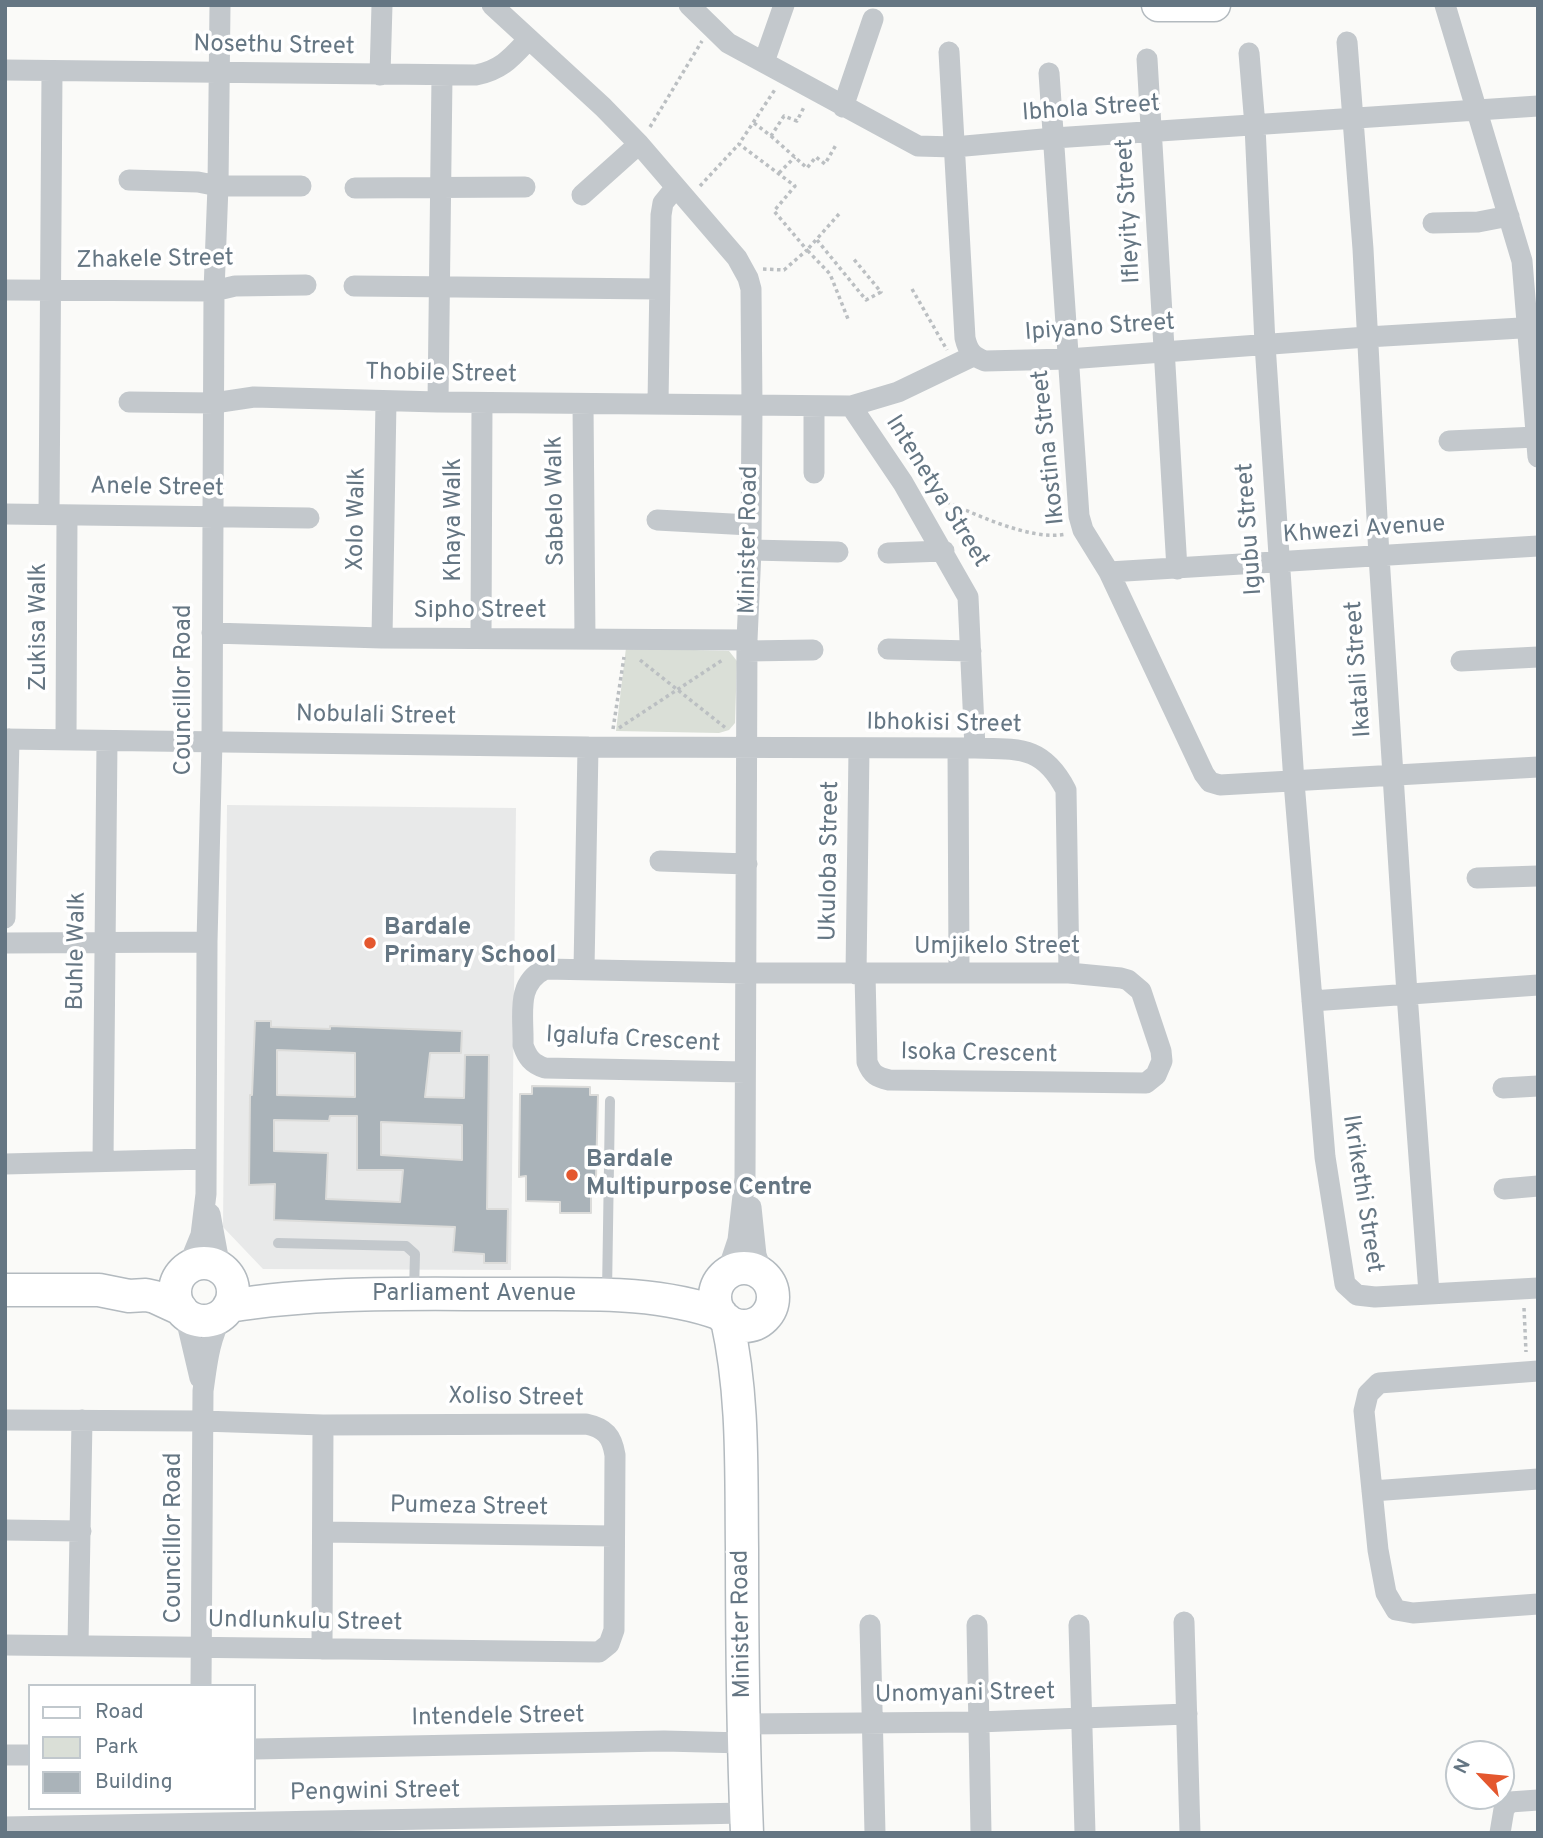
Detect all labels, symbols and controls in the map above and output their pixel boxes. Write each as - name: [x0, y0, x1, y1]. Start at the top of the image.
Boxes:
- street label: Nosethu Street: [193, 31, 355, 63]
- street label: Ibhola Street: [1021, 91, 1161, 129]
- street label: Ifleyity Street: [1112, 138, 1148, 284]
- street label: Zhakele Street: [76, 245, 234, 277]
- street label: Ipiyano Street: [1024, 309, 1176, 349]
- street label: Thobile Street: [365, 359, 517, 391]
- street label: Ikostina Street: [1028, 368, 1072, 526]
- street label: Intenetya Street: [878, 411, 994, 573]
- street label: Sabelo Walk: [541, 436, 573, 566]
- street label: Khaya Walk: [441, 458, 469, 582]
- street label: Igubu Street: [1232, 462, 1270, 596]
- street label: Minister Road: [734, 465, 766, 615]
- street label: Xolo Walk: [343, 467, 373, 571]
- street label: Anele Street: [90, 473, 224, 505]
- street label: Khwezi Avenue: [1282, 511, 1446, 551]
- street label: Zukisa Walk: [26, 563, 54, 691]
- street label: Sipho Street: [413, 598, 547, 626]
- street label: Ikatali Street: [1341, 600, 1379, 738]
- street label: Councillor Road: [171, 604, 199, 776]
- street label: Nobulali Street: [296, 701, 456, 733]
- street label: Ibhokisi Street: [866, 709, 1022, 741]
- street label: Ukuloba Street: [815, 781, 847, 941]
- street label: Buhle Walk: [63, 891, 93, 1011]
- place label: Bardale Primary School: [384, 915, 556, 971]
- street label: Umjikelo Street: [914, 934, 1080, 962]
- marker: Bardale Primary School: [362, 935, 378, 951]
- street label: Igalufa Crescent: [545, 1022, 721, 1060]
- street label: Isoka Crescent: [900, 1039, 1058, 1071]
- street label: Ikrikethi Street: [1334, 1113, 1388, 1275]
- place label: Bardale Multipurpose Centre: [586, 1147, 812, 1203]
- marker: Bardale Multipurpose Centre: [564, 1167, 580, 1183]
- street label: Parliament Avenue: [372, 1281, 576, 1309]
- street label: Xoliso Street: [448, 1383, 584, 1415]
- street label: Councillor Road: [161, 1452, 189, 1624]
- street label: Pumeza Street: [390, 1492, 548, 1524]
- street label: Minister Road: [727, 1549, 759, 1699]
- street label: Undlunkulu Street: [207, 1607, 403, 1639]
- street label: Unomyani Street: [875, 1679, 1055, 1711]
- legend: [28, 1684, 256, 1810]
- text: Road: [95, 1699, 144, 1726]
- street label: Intendele Street: [411, 1702, 585, 1734]
- text: Park: [95, 1734, 138, 1761]
- north arrow: [1445, 1740, 1515, 1810]
- text: N: [1449, 1755, 1477, 1778]
- text: Building: [95, 1769, 173, 1796]
- street label: Pengwini Street: [290, 1777, 460, 1809]

